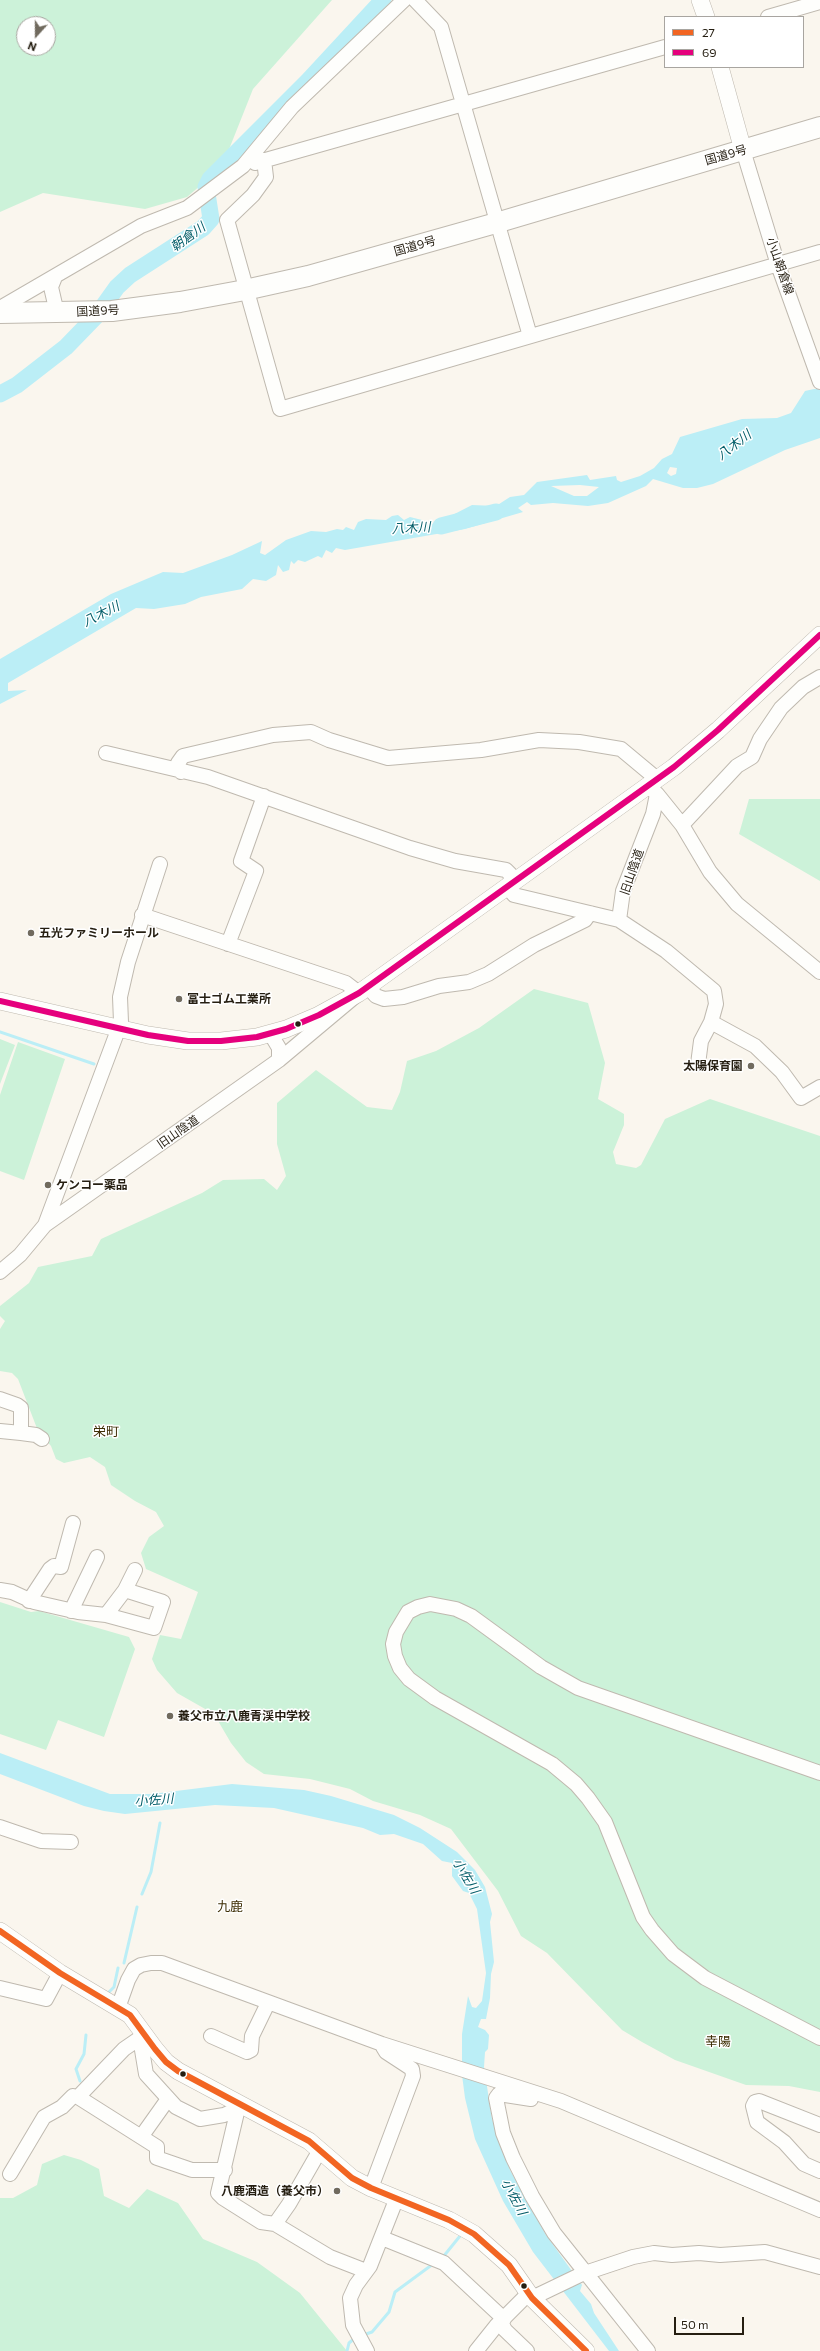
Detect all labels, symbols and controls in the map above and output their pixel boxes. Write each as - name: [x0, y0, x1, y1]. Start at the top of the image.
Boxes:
- north arrow: [16, 16, 56, 56]
- legend: [664, 16, 804, 68]
- text: 27: [702, 25, 715, 39]
- text: N: [26, 39, 38, 54]
- text: 69: [702, 45, 716, 59]
- street label: 国道9号: [703, 142, 749, 168]
- water label: 朝倉川: [168, 219, 208, 255]
- street label: 国道9号: [392, 233, 438, 259]
- street label: 小山朝倉線: [763, 235, 797, 297]
- street label: 国道9号: [76, 303, 120, 319]
- water label: 八木川: [714, 427, 754, 463]
- water label: 八木川: [391, 519, 431, 537]
- water label: 八木川: [80, 598, 122, 630]
- street label: 旧山陰道: [617, 847, 647, 897]
- place label: 五光ファミリーホール: [39, 926, 159, 940]
- marker: 五光ファミリーホール: [26, 928, 36, 938]
- place label: 冨士ゴム工業所: [187, 992, 271, 1006]
- marker: 冨士ゴム工業所: [174, 994, 184, 1004]
- unlabelled marker: [293, 1019, 303, 1029]
- place label: 太陽保育園: [683, 1059, 743, 1073]
- marker: 太陽保育園: [746, 1061, 756, 1071]
- street label: 旧山陰道: [154, 1112, 202, 1152]
- place label: ケンコー薬品: [56, 1178, 128, 1192]
- marker: ケンコー薬品: [43, 1180, 53, 1190]
- district label: 栄町: [93, 1424, 119, 1440]
- place label: 養父市立八鹿青渓中学校: [178, 1709, 310, 1723]
- marker: 養父市立八鹿青渓中学校: [165, 1711, 175, 1721]
- water label: 小佐川: [134, 1791, 174, 1809]
- water label: 小佐川: [449, 1855, 483, 1897]
- district label: 九鹿: [217, 1899, 243, 1915]
- district label: 幸陽: [705, 2034, 731, 2050]
- unlabelled marker: [178, 2069, 188, 2079]
- water label: 小佐川: [498, 2176, 530, 2218]
- place label: 八鹿酒造（養父市）: [221, 2184, 329, 2198]
- marker: 八鹿酒造（養父市）: [332, 2186, 342, 2196]
- unlabelled marker: [519, 2281, 529, 2291]
- scale bar: [676, 2309, 746, 2335]
- text: 50 m: [681, 2317, 709, 2331]

